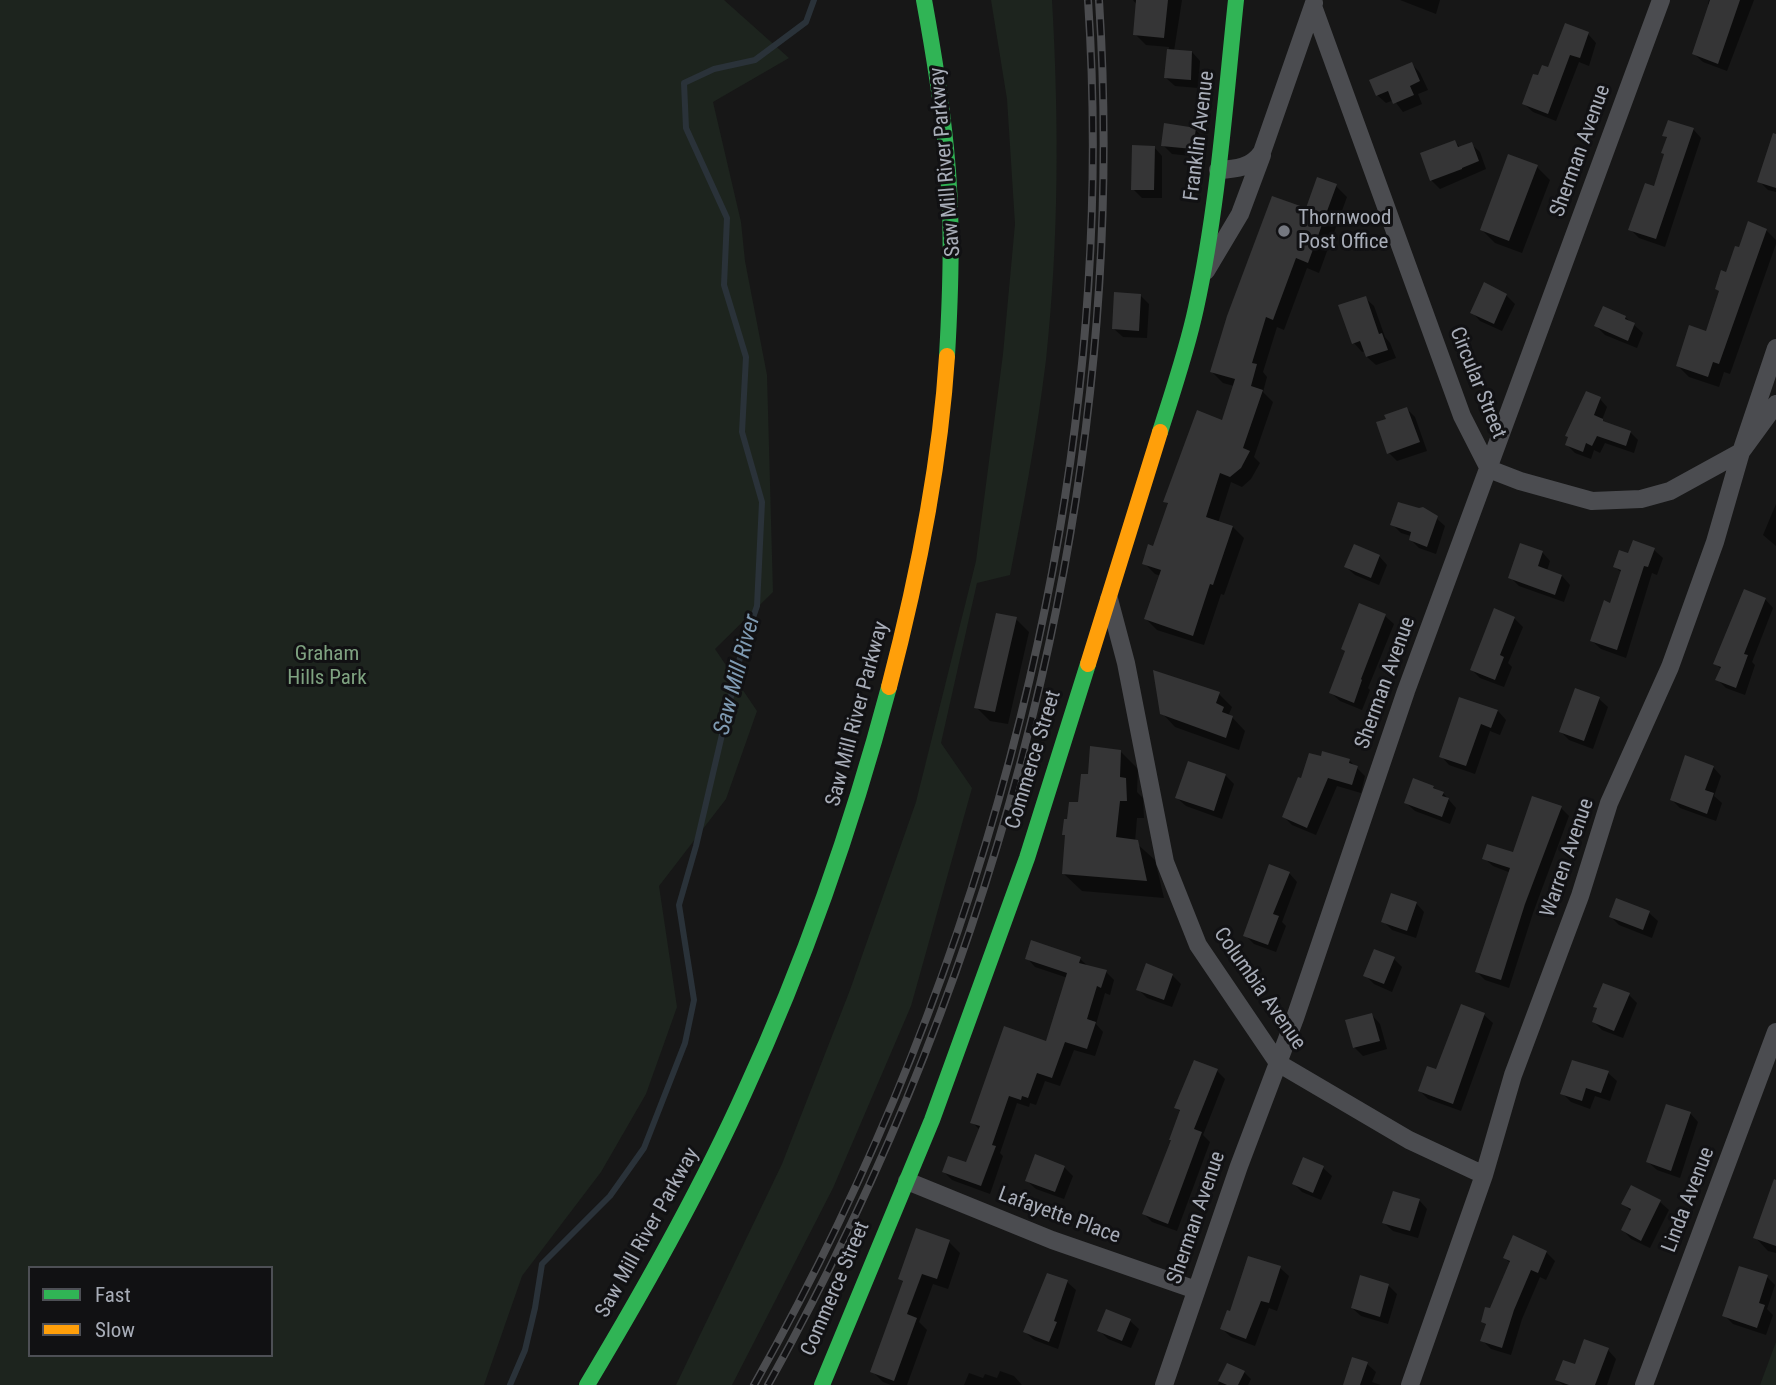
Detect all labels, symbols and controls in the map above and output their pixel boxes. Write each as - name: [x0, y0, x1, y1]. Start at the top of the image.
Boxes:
- street label: Saw Mill River Parkway: [925, 66, 967, 258]
- street label: Franklin Avenue: [1180, 70, 1220, 202]
- street label: Sherman Avenue: [1545, 82, 1617, 220]
- place label: Thornwood Post Office: [1298, 206, 1391, 256]
- marker: Thornwood Post Office: [1276, 223, 1292, 239]
- street label: Circular Street: [1443, 324, 1511, 442]
- water label: Saw Mill River: [709, 612, 767, 738]
- street label: Sherman Avenue: [1350, 614, 1422, 752]
- street label: Saw Mill River Parkway: [821, 619, 895, 809]
- park label: Graham Hills Park: [287, 642, 367, 692]
- street label: Commerce Street: [1001, 688, 1067, 832]
- street label: Warren Avenue: [1536, 795, 1600, 921]
- street label: Columbia Avenue: [1207, 923, 1311, 1055]
- street label: Saw Mill River Parkway: [591, 1144, 705, 1322]
- street label: Linda Avenue: [1657, 1144, 1721, 1256]
- street label: Sherman Avenue: [1163, 1148, 1231, 1288]
- street label: Lafayette Place: [994, 1182, 1124, 1250]
- street label: Commerce Street: [796, 1218, 876, 1360]
- legend: [28, 1266, 273, 1357]
- text: Fast: [95, 1283, 131, 1307]
- text: Slow: [95, 1318, 135, 1342]

